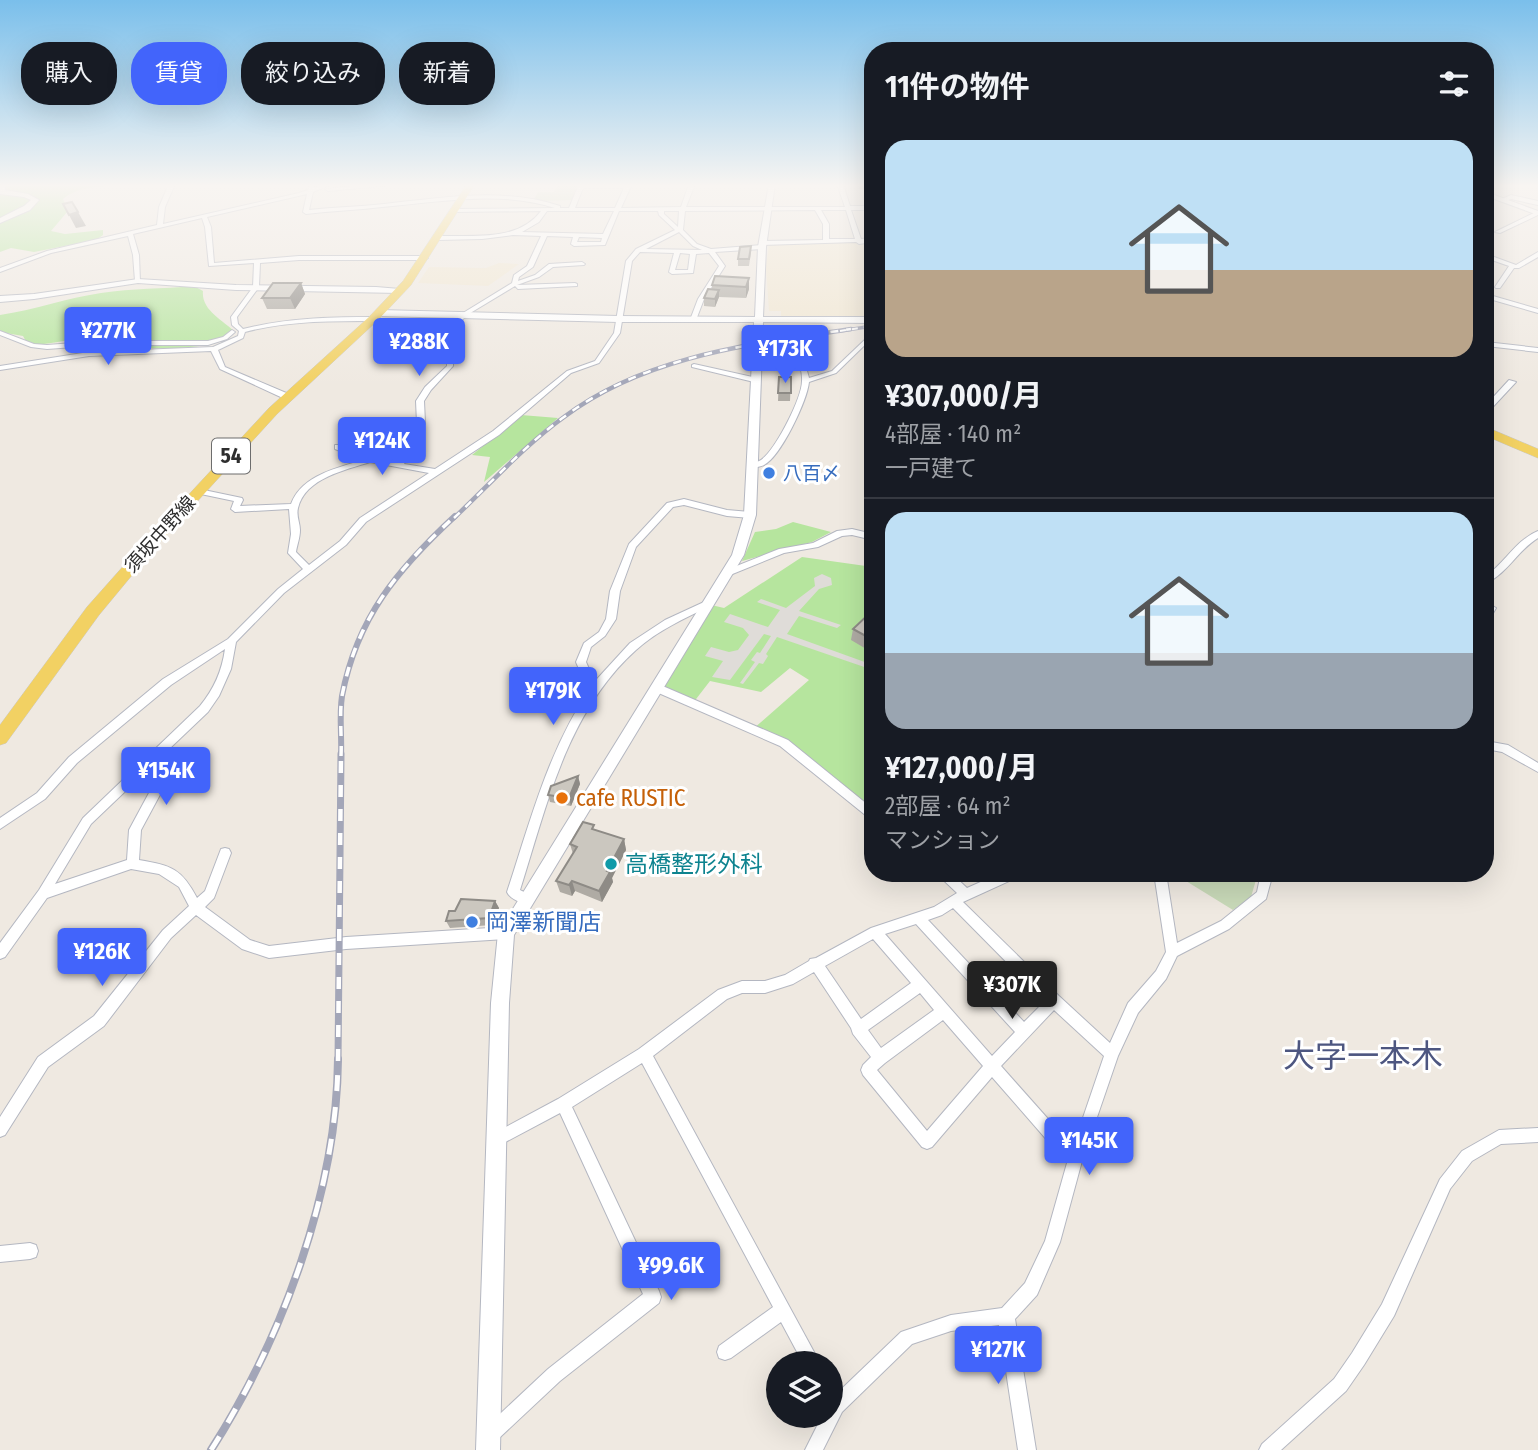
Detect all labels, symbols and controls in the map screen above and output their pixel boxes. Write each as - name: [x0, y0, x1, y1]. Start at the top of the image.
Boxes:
- chip: 購入: [21, 42, 117, 105]
- chip: 賃貸: [131, 42, 227, 105]
- chip: 絞り込み: [241, 42, 385, 105]
- chip: 新着: [399, 42, 495, 105]
- icon: filters: [1435, 65, 1473, 103]
- text: 11件の物件: [885, 69, 1030, 105]
- icon: home: [1116, 186, 1242, 312]
- pin: ¥277K: [59, 308, 157, 367]
- text: ¥277K: [80, 316, 136, 344]
- pin: ¥288K: [370, 318, 468, 378]
- pin: ¥173K: [736, 326, 834, 385]
- text: ¥288K: [389, 327, 449, 355]
- text: ¥173K: [758, 334, 812, 362]
- text: ¥307,000/月: [885, 378, 1043, 414]
- pin: ¥124K: [333, 418, 431, 477]
- text: 4部屋 · 140 m²: [885, 420, 1021, 448]
- text: ¥124K: [354, 426, 410, 454]
- road number: 54: [212, 438, 250, 474]
- text: 一戸建て: [885, 454, 977, 482]
- place label: 八百〆: [783, 462, 840, 485]
- marker: 八百〆: [761, 465, 777, 481]
- street label: 須坂中野線: [120, 491, 200, 577]
- icon: home: [1116, 558, 1242, 684]
- pin: ¥179K: [504, 668, 602, 727]
- text: ¥179K: [525, 676, 581, 704]
- pin: ¥154K: [117, 748, 215, 807]
- text: ¥127,000/月: [885, 750, 1038, 786]
- text: ¥154K: [137, 756, 195, 784]
- place label: cafe RUSTIC: [576, 784, 686, 812]
- marker: cafe RUSTIC: [554, 790, 570, 806]
- text: 2部屋 · 64 m²: [885, 792, 1011, 820]
- text: マンション: [885, 826, 1000, 854]
- place label: 高橋整形外科: [625, 850, 763, 878]
- marker: 高橋整形外科: [603, 856, 619, 872]
- place label: 岡澤新聞店: [486, 908, 601, 936]
- marker: 岡澤新聞店: [464, 914, 480, 930]
- pin: ¥126K: [53, 928, 151, 988]
- text: ¥126K: [74, 937, 130, 965]
- pin: ¥307K: [963, 962, 1061, 1021]
- text: ¥307K: [983, 970, 1041, 998]
- district label: 大字一本木: [1283, 1037, 1443, 1075]
- pin: ¥145K: [1040, 1118, 1138, 1177]
- text: ¥145K: [1060, 1126, 1118, 1154]
- pin: ¥99.6K: [614, 1242, 728, 1302]
- text: ¥99.6K: [638, 1251, 704, 1279]
- pin: ¥127K: [949, 1326, 1047, 1386]
- text: ¥127K: [971, 1335, 1025, 1363]
- map controls: [766, 1351, 843, 1428]
- button: layers: [766, 1351, 843, 1428]

